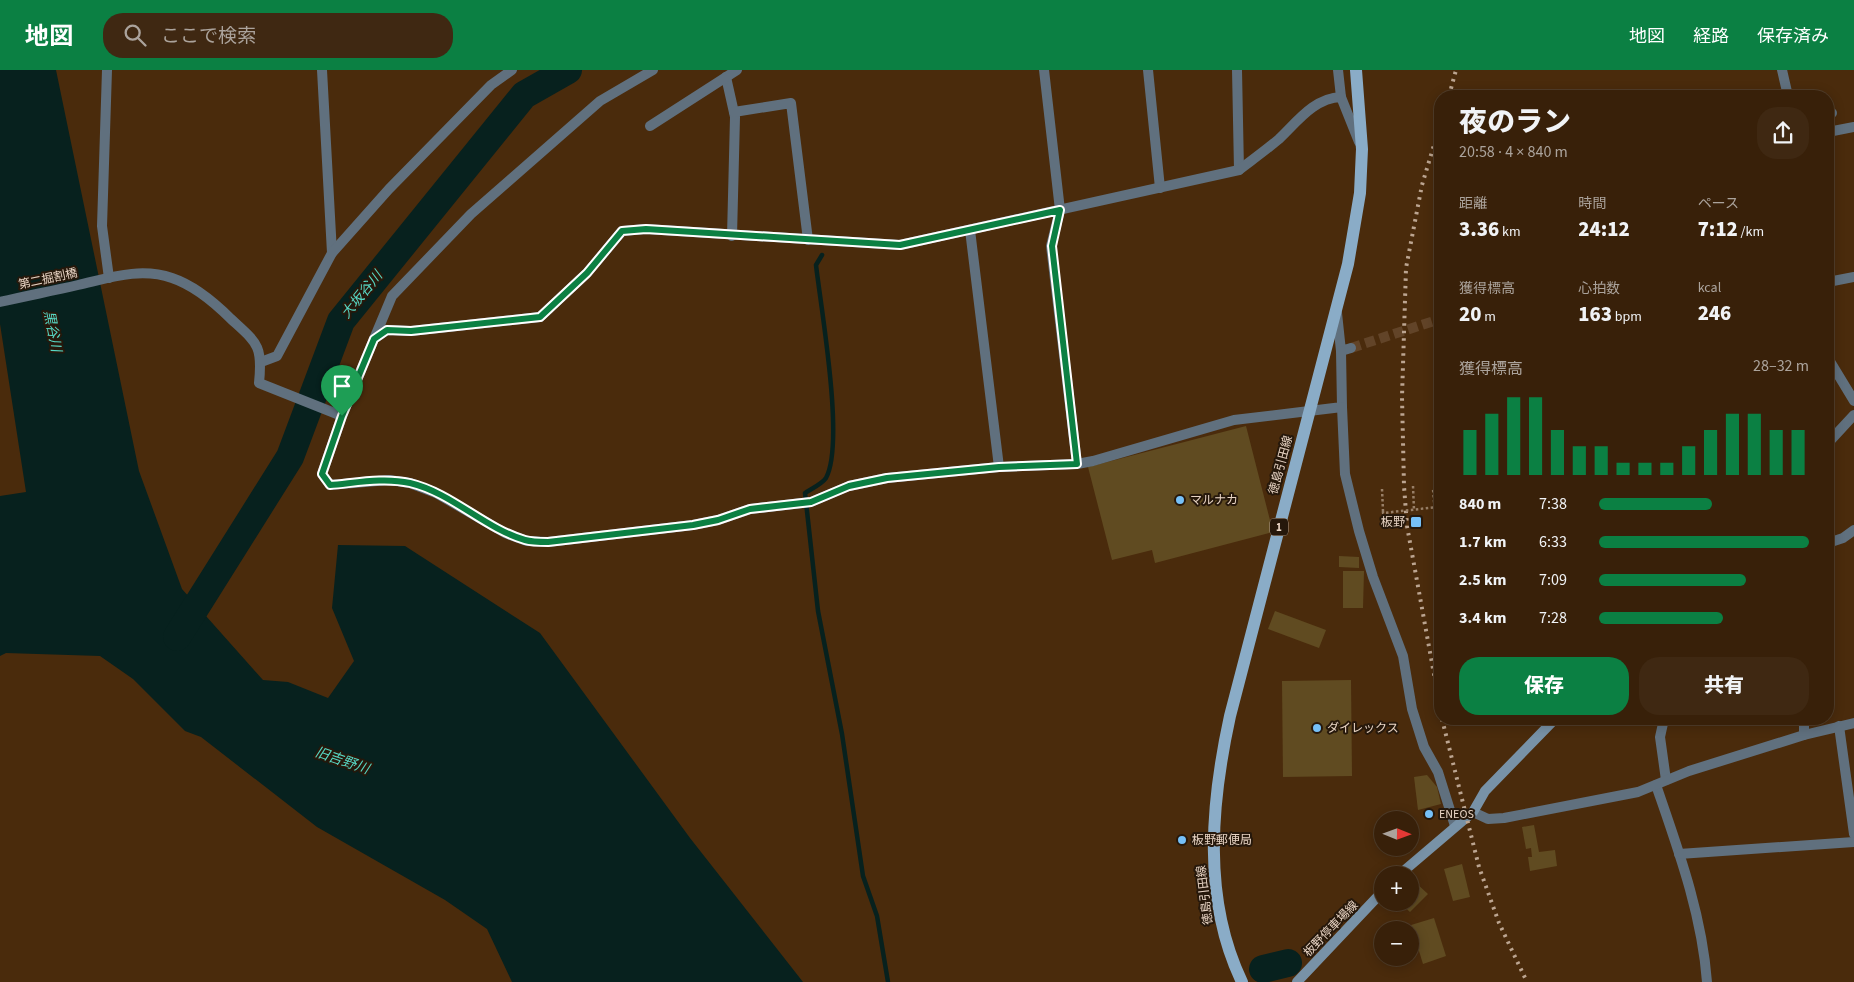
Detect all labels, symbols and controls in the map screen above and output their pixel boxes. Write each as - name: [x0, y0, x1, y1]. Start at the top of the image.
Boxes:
- search box: [103, 13, 453, 58]
- text: 地図: [25, 19, 73, 54]
- icon: search: [121, 21, 149, 49]
- text: ここで検索: [161, 23, 256, 50]
- text: 地図: [1629, 24, 1665, 49]
- text: 経路: [1693, 24, 1729, 49]
- text: 保存済み: [1757, 24, 1829, 49]
- text: 夜のラン: [1459, 102, 1571, 142]
- button: share: [1757, 107, 1809, 159]
- text: 20:58 · 4 × 840 m: [1459, 141, 1568, 163]
- text: 距離: [1459, 194, 1487, 214]
- text: 時間: [1578, 194, 1606, 214]
- text: ペース: [1698, 194, 1739, 214]
- text: 3.36: [1459, 214, 1499, 244]
- text: 24:12: [1578, 214, 1630, 244]
- text: 7:12: [1698, 214, 1738, 244]
- text: km: [1499, 222, 1521, 242]
- text: /km: [1738, 222, 1764, 242]
- street label: 第二掘割橋: [17, 264, 79, 294]
- water label: 大坂谷川: [337, 265, 389, 323]
- text: kcal: [1698, 278, 1721, 298]
- text: 獲得標高: [1459, 279, 1515, 299]
- text: 心拍数: [1578, 279, 1620, 299]
- text: 246: [1698, 298, 1731, 328]
- text: 20: [1459, 299, 1481, 329]
- text: 163: [1578, 299, 1612, 329]
- text: m: [1481, 307, 1496, 327]
- text: bpm: [1612, 307, 1642, 327]
- water label: 黒谷川: [38, 308, 66, 355]
- text: 28–32 m: [1753, 355, 1809, 377]
- text: 獲得標高: [1459, 358, 1523, 380]
- pin: [321, 365, 363, 416]
- icon: arrive: [328, 372, 356, 400]
- street label: 徳島引田線: [1265, 434, 1297, 496]
- place label: マルナカ: [1190, 492, 1238, 509]
- text: 840 m: [1459, 493, 1501, 515]
- text: 7:38: [1539, 493, 1567, 515]
- marker: マルナカ: [1174, 494, 1186, 506]
- place label: 板野: [1381, 514, 1405, 531]
- marker: 板野: [1409, 515, 1423, 529]
- road number: 1: [1270, 518, 1288, 536]
- text: 1.7 km: [1459, 531, 1506, 553]
- text: 6:33: [1539, 531, 1567, 553]
- text: 2.5 km: [1459, 569, 1506, 591]
- text: 7:09: [1539, 569, 1567, 591]
- text: 3.4 km: [1459, 607, 1506, 629]
- text: 7:28: [1539, 607, 1567, 629]
- button: 保存: [1459, 657, 1629, 715]
- button: 共有: [1639, 657, 1809, 715]
- place label: ダイレックス: [1327, 720, 1399, 737]
- marker: ダイレックス: [1311, 722, 1323, 734]
- water label: 旧吉野川: [312, 742, 374, 780]
- place label: ENEOS: [1439, 806, 1474, 823]
- marker: ENEOS: [1423, 808, 1435, 820]
- north arrow: [1374, 811, 1419, 856]
- map controls: [1374, 811, 1419, 966]
- place label: 板野郵便局: [1192, 832, 1252, 849]
- marker: 板野郵便局: [1176, 834, 1188, 846]
- street label: 徳島引田線: [1193, 864, 1217, 926]
- button: +: [1374, 866, 1419, 911]
- street label: 板野停車場線: [1300, 897, 1362, 961]
- button: −: [1374, 921, 1419, 966]

